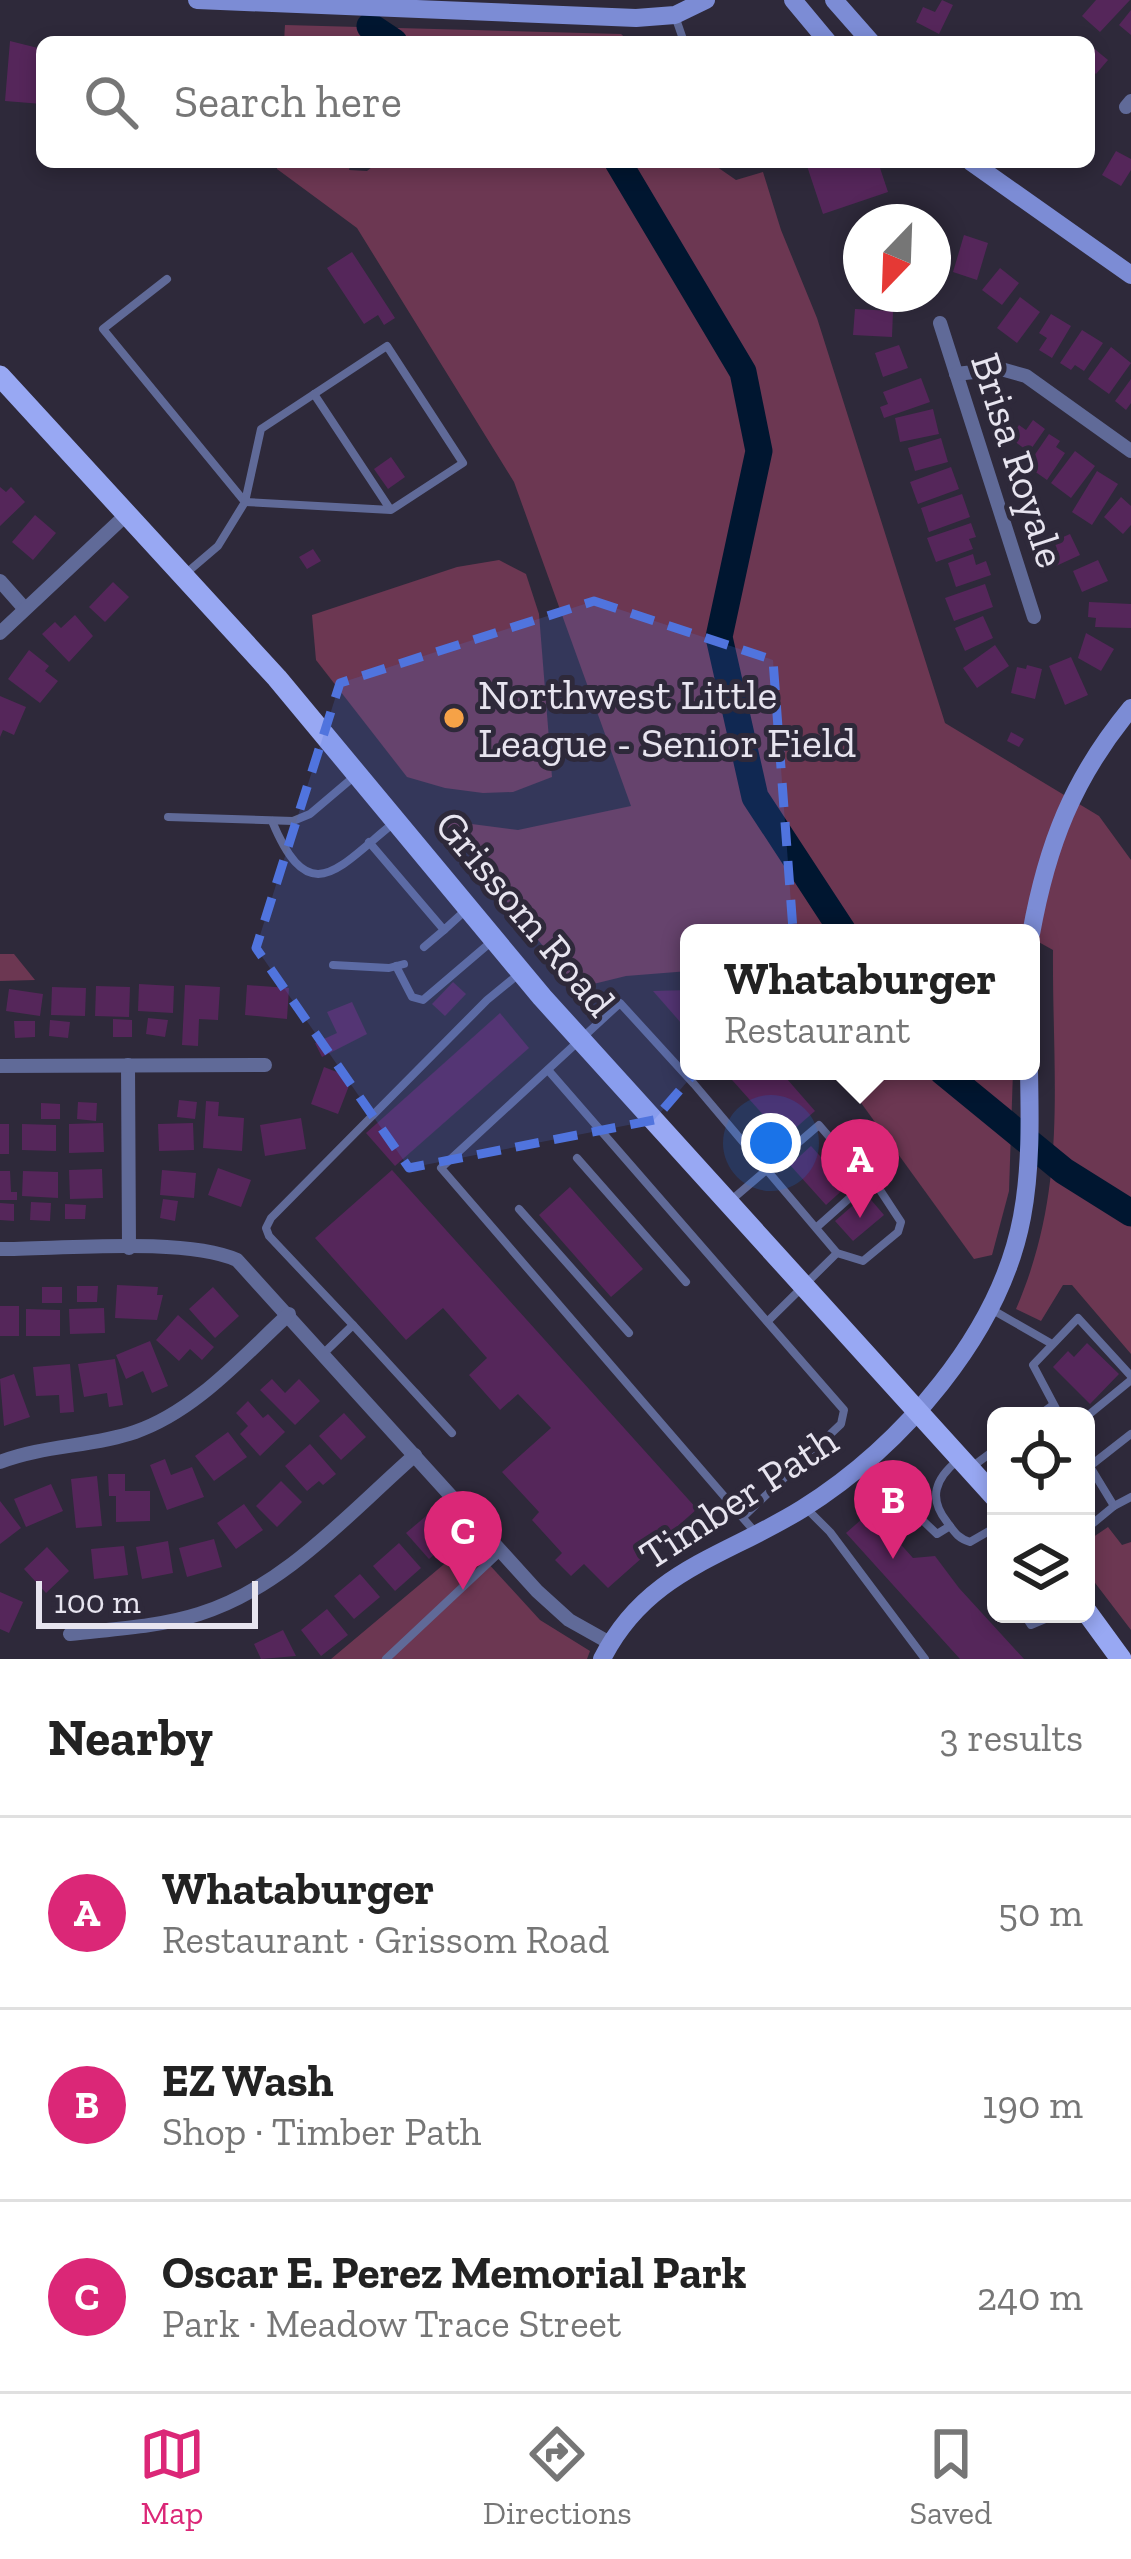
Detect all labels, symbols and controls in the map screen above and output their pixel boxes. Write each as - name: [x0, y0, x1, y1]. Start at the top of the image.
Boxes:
- search box: [36, 36, 1095, 168]
- icon: search: [78, 69, 144, 135]
- text: Search here: [174, 75, 402, 129]
- north arrow: [843, 204, 951, 312]
- street label: Brisa Royale: [960, 347, 1077, 574]
- place label: Northwest Little League - Senior Field: [478, 669, 856, 768]
- marker: Northwest Little League - Senior Field: [441, 705, 467, 731]
- street label: Grissom Road: [425, 800, 626, 1027]
- popup: [680, 924, 1040, 1080]
- text: Whataburger: [724, 952, 996, 1006]
- text: Restaurant: [724, 1006, 910, 1053]
- your location: [741, 1113, 801, 1173]
- pin: A: [821, 1119, 899, 1218]
- map controls: [987, 1407, 1095, 1623]
- button: locate: [987, 1407, 1095, 1515]
- street label: Timber Path: [630, 1414, 847, 1580]
- pin: B: [854, 1460, 932, 1559]
- pin: C: [424, 1491, 502, 1590]
- button: layers: [987, 1515, 1095, 1623]
- scale bar: [36, 1575, 258, 1628]
- text: 100 m: [54, 1582, 141, 1621]
- text: Nearby: [48, 1707, 213, 1768]
- text: 3 results: [939, 1714, 1083, 1761]
- text: Whataburger: [162, 1862, 434, 1916]
- text: A: [74, 1889, 100, 1936]
- text: 50 m: [998, 1889, 1083, 1936]
- text: Restaurant · Grissom Road: [162, 1916, 609, 1963]
- text: EZ Wash: [162, 2054, 334, 2108]
- text: B: [75, 2081, 99, 2128]
- text: 190 m: [982, 2081, 1083, 2128]
- text: Shop · Timber Path: [162, 2108, 481, 2155]
- text: Oscar E. Perez Memorial Park: [162, 2246, 746, 2300]
- text: C: [74, 2273, 100, 2320]
- text: 240 m: [977, 2273, 1083, 2320]
- text: Park · Meadow Trace Street: [162, 2300, 621, 2347]
- tab: Map: [139, 2421, 205, 2532]
- tab: Directions: [483, 2421, 632, 2532]
- tab: Saved: [909, 2421, 992, 2532]

